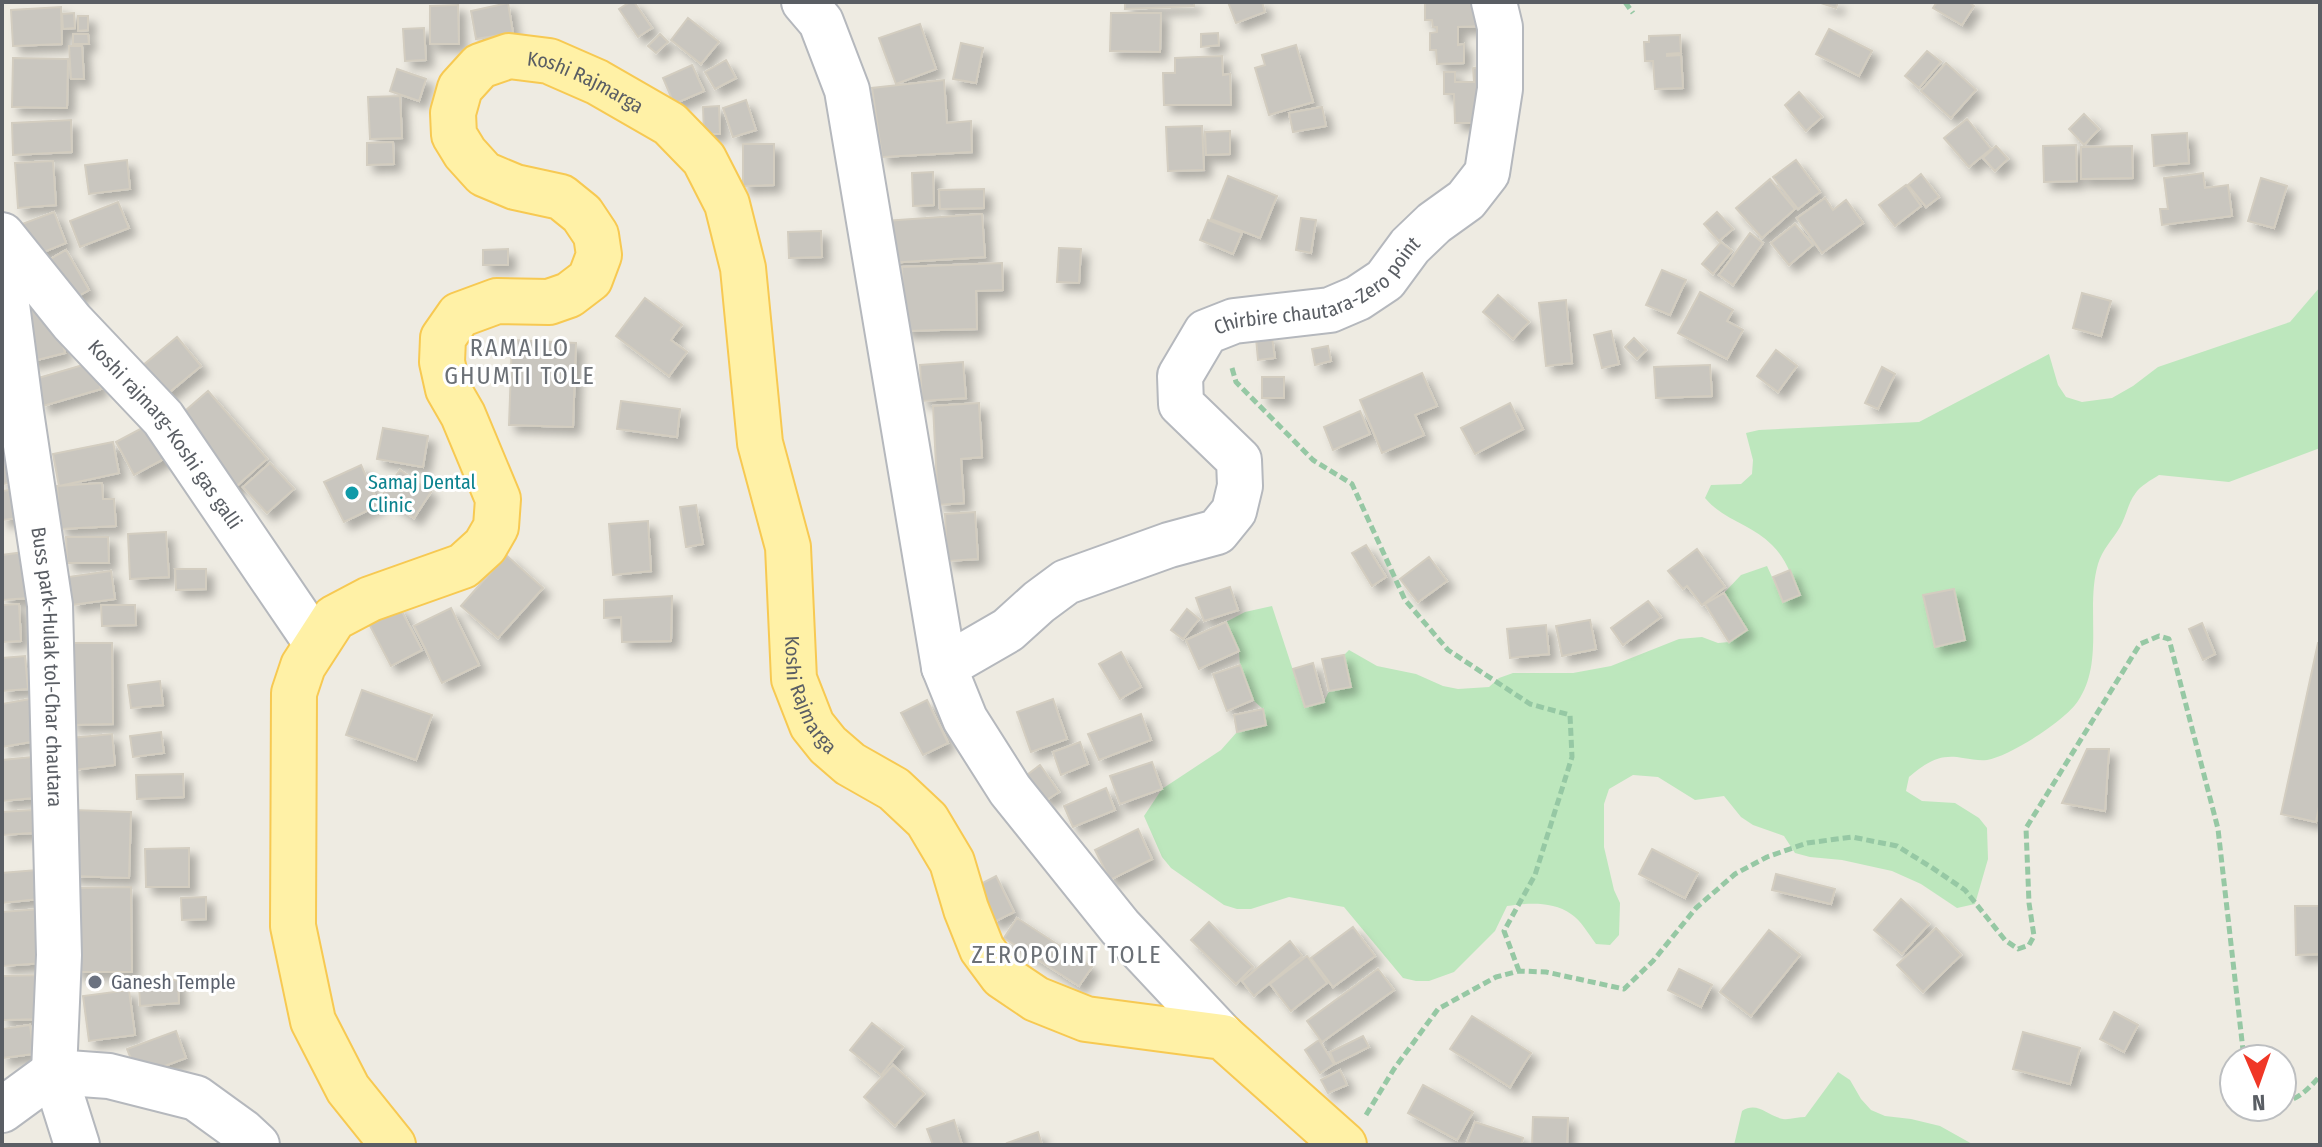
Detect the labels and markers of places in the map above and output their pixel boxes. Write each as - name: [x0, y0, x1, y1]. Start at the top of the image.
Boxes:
- place label: Samaj Dental Clinic: [368, 470, 476, 517]
- marker: Samaj Dental Clinic: [343, 484, 361, 502]
- place label: Ganesh Temple: [111, 970, 236, 994]
- marker: Ganesh Temple: [86, 973, 104, 991]

